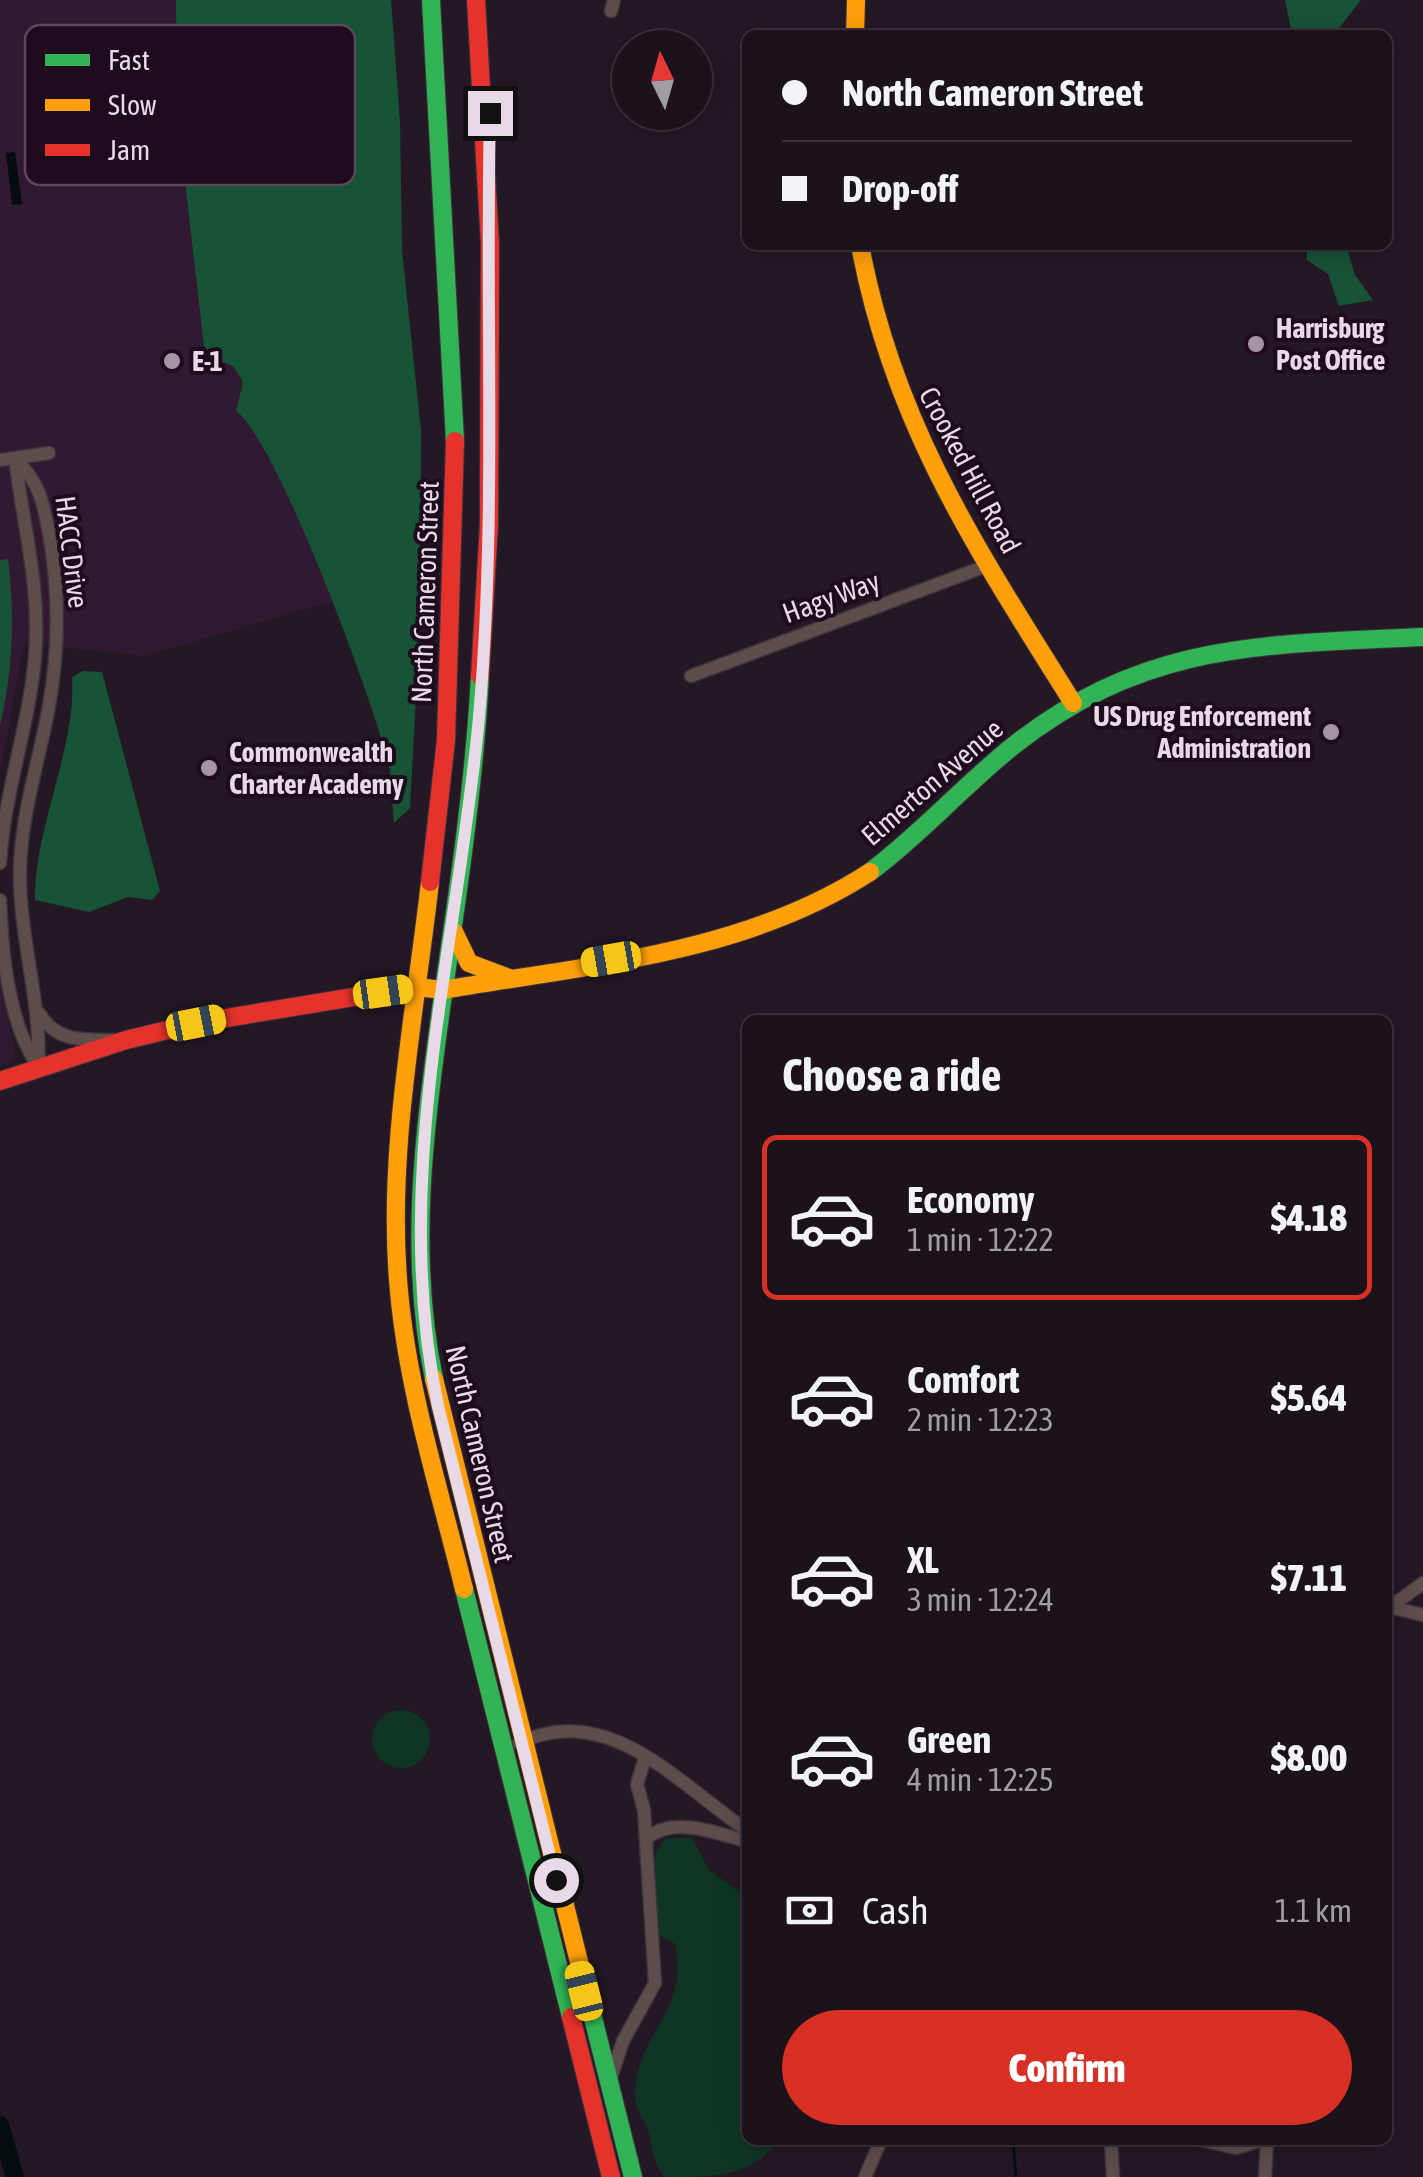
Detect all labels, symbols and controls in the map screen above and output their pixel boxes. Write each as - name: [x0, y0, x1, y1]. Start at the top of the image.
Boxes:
- legend: [25, 25, 355, 185]
- north arrow: [612, 30, 712, 130]
- map controls: [612, 30, 712, 130]
- text: Fast: [108, 44, 150, 76]
- text: North Cameron Street: [842, 71, 1143, 114]
- text: Slow: [108, 89, 157, 121]
- route end: [468, 91, 513, 136]
- text: Jam: [108, 134, 150, 166]
- text: Drop-off: [842, 167, 958, 210]
- place label: Harrisburg Post Office: [1276, 312, 1385, 376]
- marker: Harrisburg Post Office: [1245, 333, 1267, 355]
- place label: E-1: [192, 345, 223, 377]
- marker: E-1: [161, 350, 183, 372]
- street label: Crooked Hill Road: [913, 381, 1027, 559]
- street label: North Cameron Street: [405, 481, 445, 703]
- street label: HACC Drive: [49, 494, 95, 610]
- street label: Hagy Way: [778, 565, 884, 629]
- place label: US Drug Enforcement Administration: [1093, 700, 1311, 764]
- street label: Elmerton Avenue: [855, 712, 1009, 852]
- marker: US Drug Enforcement Administration: [1320, 721, 1342, 743]
- place label: Commonwealth Charter Academy: [229, 736, 404, 800]
- marker: Commonwealth Charter Academy: [198, 757, 220, 779]
- car: [579, 939, 643, 979]
- car: [351, 973, 415, 1011]
- car: [164, 1003, 228, 1043]
- text: Choose a ride: [782, 1049, 1001, 1101]
- icon: car: [787, 1173, 877, 1263]
- text: Economy: [907, 1178, 1034, 1221]
- text: $4.18: [1271, 1196, 1347, 1239]
- text: 1 min · 12:22: [907, 1221, 1054, 1258]
- street label: North Cameron Street: [439, 1342, 521, 1566]
- icon: car: [787, 1353, 877, 1443]
- text: Comfort: [907, 1358, 1019, 1401]
- text: $5.64: [1271, 1376, 1347, 1419]
- text: 2 min · 12:23: [907, 1401, 1054, 1438]
- icon: car: [787, 1533, 877, 1623]
- text: XL: [907, 1538, 939, 1581]
- text: $7.11: [1271, 1556, 1347, 1599]
- text: 3 min · 12:24: [907, 1581, 1054, 1618]
- icon: car: [787, 1713, 877, 1803]
- text: Green: [907, 1718, 991, 1761]
- text: $8.00: [1271, 1736, 1347, 1779]
- text: 4 min · 12:25: [907, 1761, 1054, 1798]
- route start: [534, 1858, 579, 1903]
- icon: cash: [782, 1883, 837, 1938]
- text: Cash: [862, 1889, 929, 1932]
- text: 1.1 km: [1275, 1892, 1352, 1929]
- car: [562, 1958, 606, 2024]
- button: Confirm: [782, 2010, 1352, 2125]

